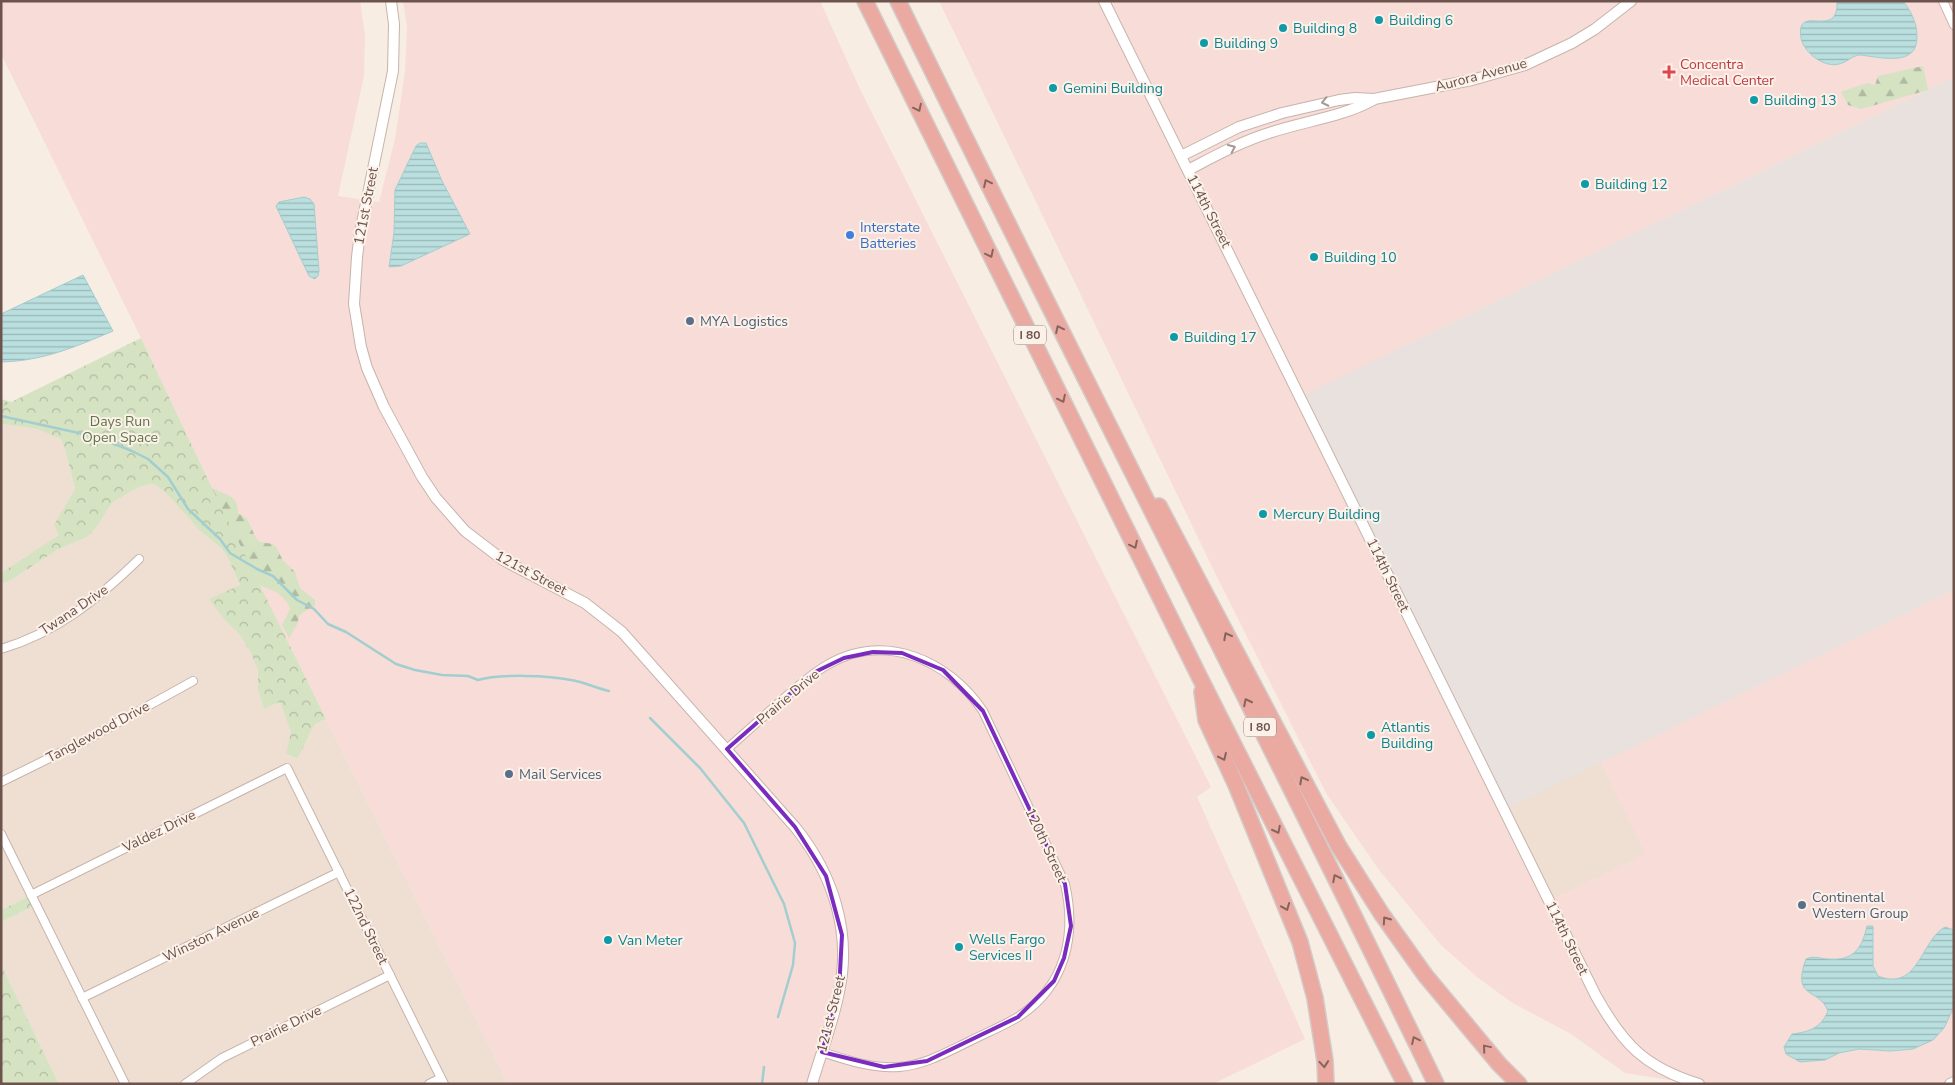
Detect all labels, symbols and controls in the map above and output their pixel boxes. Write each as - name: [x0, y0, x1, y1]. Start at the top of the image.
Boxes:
- place label: Building 6: [1389, 11, 1453, 30]
- marker: Building 6: [1373, 14, 1385, 26]
- place label: Building 8: [1293, 19, 1357, 38]
- marker: Building 8: [1277, 22, 1289, 34]
- place label: Building 9: [1214, 34, 1278, 53]
- marker: Building 9: [1198, 37, 1210, 49]
- street label: Aurora Avenue: [1433, 54, 1529, 96]
- place label: Concentra Medical Center: [1680, 55, 1774, 90]
- marker: Concentra Medical Center: [1662, 65, 1676, 79]
- place label: Gemini Building: [1063, 79, 1163, 98]
- marker: Gemini Building: [1047, 82, 1059, 94]
- place label: Building 13: [1764, 91, 1837, 110]
- marker: Building 13: [1748, 94, 1760, 106]
- one-way arrow: [1321, 97, 1330, 107]
- one-way arrow: [912, 103, 922, 112]
- one-way arrow: [1227, 144, 1236, 155]
- street label: 121st Street: [349, 166, 383, 246]
- street label: 114th Street: [1182, 171, 1236, 251]
- place label: Building 12: [1595, 175, 1668, 194]
- marker: Building 12: [1579, 178, 1591, 190]
- one-way arrow: [983, 179, 994, 188]
- place label: Interstate Batteries: [860, 218, 920, 253]
- marker: Interstate Batteries: [844, 229, 856, 241]
- place label: Building 10: [1324, 248, 1397, 267]
- one-way arrow: [984, 249, 994, 258]
- marker: Building 10: [1308, 251, 1320, 263]
- place label: MYA Logistics: [700, 312, 788, 331]
- marker: MYA Logistics: [684, 315, 696, 327]
- one-way arrow: [1055, 325, 1065, 334]
- road number: I 80: [1014, 326, 1046, 344]
- place label: Building 17: [1184, 328, 1257, 347]
- marker: Building 17: [1168, 331, 1180, 343]
- one-way arrow: [1056, 394, 1066, 403]
- park label: Days Run Open Space: [82, 412, 158, 447]
- place label: Mercury Building: [1273, 505, 1380, 524]
- marker: Mercury Building: [1257, 508, 1269, 520]
- street label: 114th Street: [1362, 535, 1414, 615]
- one-way arrow: [1128, 540, 1138, 549]
- street label: 121st Street: [492, 546, 570, 600]
- street label: Twana Drive: [36, 580, 112, 640]
- one-way arrow: [1223, 632, 1233, 641]
- street label: Prairie Drive: [752, 665, 824, 729]
- street label: Tanglewood Drive: [43, 697, 153, 767]
- one-way arrow: [1243, 698, 1253, 707]
- road number: I 80: [1244, 718, 1276, 736]
- place label: Atlantis Building: [1381, 718, 1433, 753]
- marker: Atlantis Building: [1365, 729, 1377, 741]
- one-way arrow: [1217, 752, 1228, 761]
- place label: Mail Services: [519, 765, 602, 784]
- marker: Mail Services: [503, 768, 515, 780]
- one-way arrow: [1299, 776, 1309, 785]
- street label: Valdez Drive: [118, 805, 199, 857]
- street label: 120th Street: [1021, 805, 1072, 885]
- one-way arrow: [1271, 825, 1281, 834]
- one-way arrow: [1332, 874, 1342, 883]
- street label: 122nd Street: [339, 884, 393, 968]
- place label: Continental Western Group: [1812, 888, 1908, 923]
- street label: 114th Street: [1541, 898, 1593, 978]
- marker: Continental Western Group: [1796, 899, 1808, 911]
- one-way arrow: [1279, 902, 1290, 911]
- street label: Winston Avenue: [160, 903, 262, 967]
- one-way arrow: [1383, 916, 1392, 925]
- place label: Wells Fargo Services II: [969, 930, 1046, 965]
- place label: Van Meter: [617, 931, 683, 950]
- marker: Van Meter: [602, 934, 614, 946]
- marker: Wells Fargo Services II: [953, 941, 965, 953]
- street label: 121st Street: [812, 973, 850, 1054]
- street label: Prairie Drive: [247, 1001, 325, 1051]
- one-way arrow: [1411, 1036, 1421, 1045]
- one-way arrow: [1483, 1045, 1491, 1054]
- one-way arrow: [1319, 1060, 1330, 1068]

